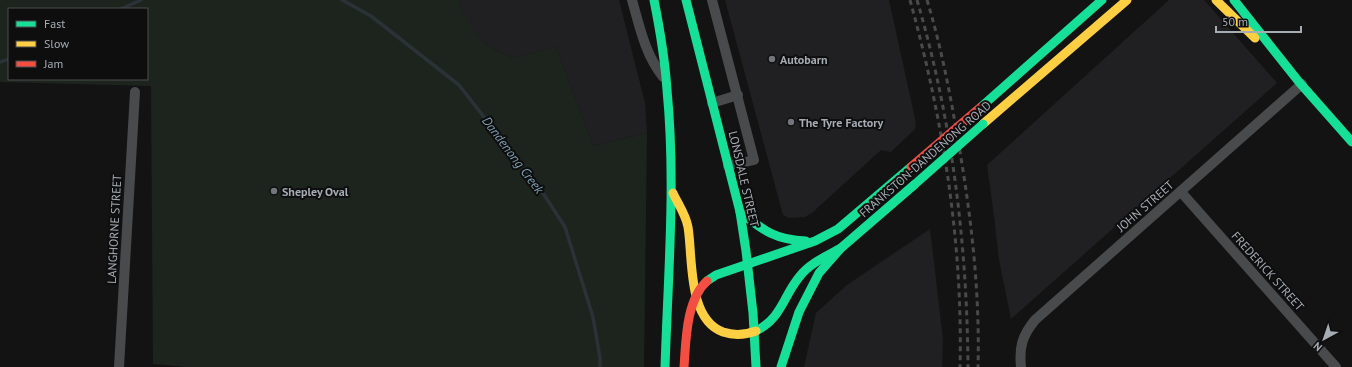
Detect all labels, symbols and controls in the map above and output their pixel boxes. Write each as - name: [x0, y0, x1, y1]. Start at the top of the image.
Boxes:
- legend: [8, 8, 148, 80]
- scale bar: [1216, 8, 1301, 34]
- text: 50 m: [1222, 14, 1248, 29]
- text: Fast: [44, 16, 65, 31]
- text: Slow: [44, 36, 69, 51]
- place label: Autobarn: [780, 52, 827, 67]
- marker: Autobarn: [767, 54, 777, 64]
- text: Jam: [43, 56, 63, 71]
- street label: FRANKSTON-DANDENONG ROAD: [856, 98, 994, 220]
- water label: Dandenong Creek: [478, 113, 548, 198]
- place label: The Tyre Factory: [799, 115, 883, 130]
- marker: The Tyre Factory: [786, 117, 796, 127]
- street label: LONSDALE STREET: [726, 129, 762, 229]
- street label: LANGHORNE STREET: [104, 174, 124, 284]
- street label: JOHN STREET: [1113, 177, 1177, 236]
- place label: Shepley Oval: [282, 184, 349, 199]
- marker: Shepley Oval: [269, 186, 279, 196]
- street label: FREDERICK STREET: [1228, 228, 1308, 314]
- north arrow: [1304, 319, 1344, 359]
- text: N: [1310, 339, 1325, 354]

